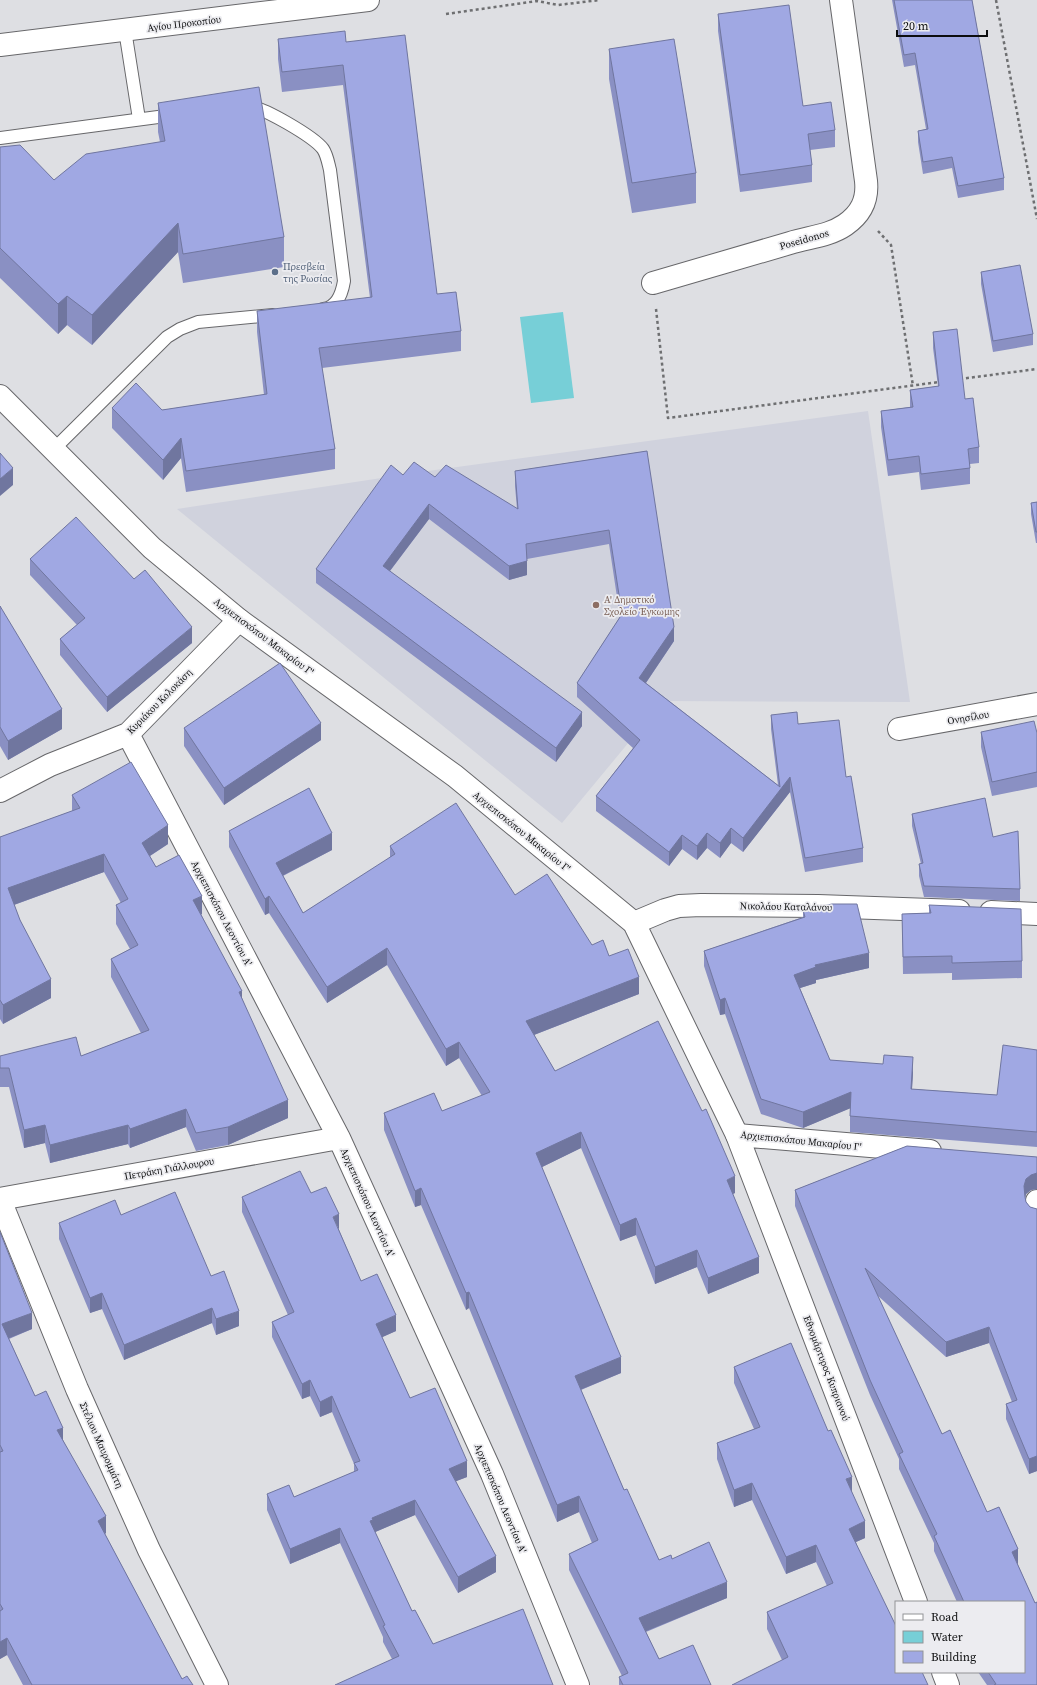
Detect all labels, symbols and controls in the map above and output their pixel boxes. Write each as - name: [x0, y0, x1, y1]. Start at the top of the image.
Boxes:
- scale bar: [897, 12, 987, 38]
- street label: Αγίου Προκοπίου: [146, 13, 222, 34]
- text: 20 m: [903, 18, 929, 34]
- street label: Poseidonos: [778, 226, 830, 253]
- place label: Πρεσβεία της Ρωσίας: [283, 260, 333, 285]
- marker: Πρεσβεία της Ρωσίας: [270, 267, 280, 277]
- place label: Α' Δημοτικό Σχολείο Έγκωμης: [604, 593, 680, 618]
- street label: Αρχιεπισκόπου Μακαρίου Γ': [211, 595, 316, 678]
- marker: Α' Δημοτικό Σχολείο Έγκωμης: [591, 600, 601, 610]
- street label: Κυριάκου Κολοκάση: [124, 666, 195, 737]
- street label: Ονησίλου: [946, 707, 990, 728]
- street label: Αρχιεπισκόπου Μακαρίου Γ': [470, 788, 573, 875]
- street label: Αρχιεπισκόπου Λεοντίου Α': [188, 858, 255, 968]
- street label: Νικολάου Καταλάνου: [740, 899, 832, 914]
- street label: Αρχιεπισκόπου Μακαρίου Γ': [740, 1128, 862, 1153]
- street label: Αρχιεπισκόπου Λεοντίου Α': [338, 1146, 397, 1259]
- street label: Πετράκη Γιάλλουρου: [123, 1154, 215, 1183]
- street label: Εθνομάρτυρος Κυπριανού: [800, 1314, 853, 1423]
- street label: Στέλιου Μαυρομμάτη: [77, 1400, 126, 1490]
- street label: Αρχιεπισκόπου Λεοντίου Α': [472, 1442, 530, 1555]
- legend: [895, 1601, 1025, 1673]
- text: Road: [931, 1609, 958, 1625]
- text: Water: [931, 1629, 963, 1645]
- text: Building: [931, 1649, 976, 1665]

